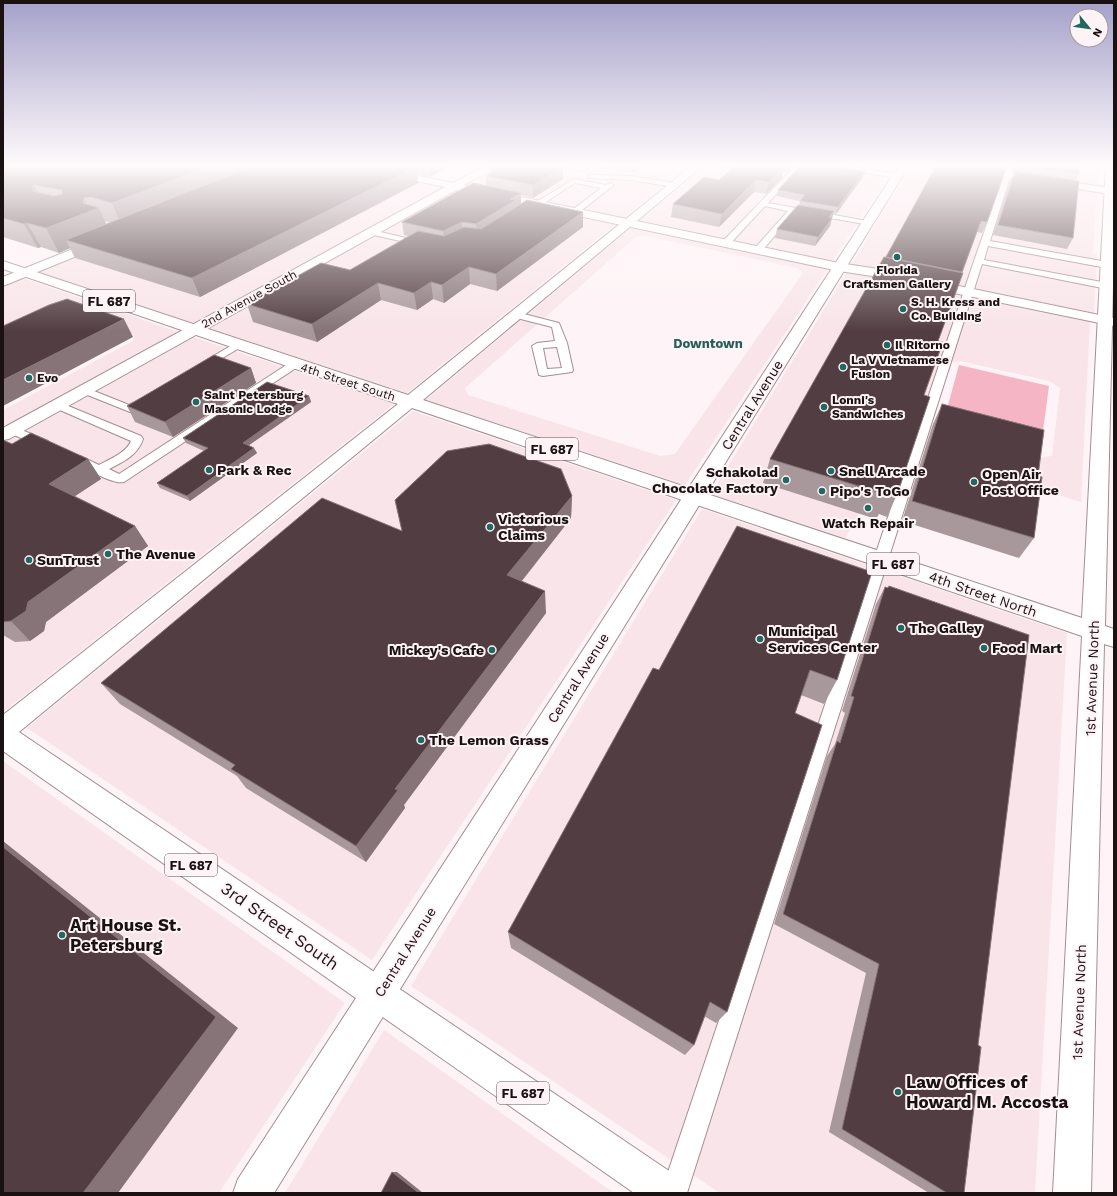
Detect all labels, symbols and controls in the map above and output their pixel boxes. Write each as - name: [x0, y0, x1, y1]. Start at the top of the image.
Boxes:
- north arrow: [1069, 8, 1109, 48]
- text: N: [1090, 26, 1105, 39]
- marker: Florida Craftsmen Gallery: [892, 252, 902, 262]
- place label: Florida Craftsmen Gallery: [843, 263, 951, 291]
- street label: 2nd Avenue South: [199, 267, 299, 331]
- road number: FL 687: [83, 290, 135, 312]
- place label: S. H. Kress and Co. Building: [911, 295, 1000, 323]
- marker: S. H. Kress and Co. Building: [898, 304, 908, 314]
- district label: Downtown: [673, 336, 743, 351]
- place label: Il Ritorno: [895, 338, 950, 352]
- marker: Il Ritorno: [882, 340, 892, 350]
- place label: La V Vietnamese Fusion: [851, 353, 949, 381]
- street label: Central Avenue: [718, 357, 786, 453]
- street label: 4th Street South: [299, 360, 397, 404]
- marker: La V Vietnamese Fusion: [838, 362, 848, 372]
- place label: Evo: [37, 371, 58, 385]
- marker: Evo: [24, 373, 34, 383]
- place label: Saint Petersburg Masonic Lodge: [204, 388, 304, 416]
- place label: Lonni's Sandwiches: [832, 393, 904, 421]
- marker: Saint Petersburg Masonic Lodge: [191, 397, 201, 407]
- marker: Lonni's Sandwiches: [819, 402, 829, 412]
- road number: FL 687: [526, 438, 578, 460]
- place label: Park & Rec: [217, 462, 292, 478]
- place label: Snell Arcade: [839, 463, 926, 479]
- place label: Schakolad Chocolate Factory: [652, 464, 778, 496]
- marker: Park & Rec: [204, 465, 214, 475]
- marker: Snell Arcade: [826, 466, 836, 476]
- place label: Open Air Post Office: [982, 466, 1059, 498]
- marker: Schakolad Chocolate Factory: [781, 475, 791, 485]
- marker: Open Air Post Office: [969, 477, 979, 487]
- place label: Pipo's ToGo: [830, 483, 910, 499]
- marker: Pipo's ToGo: [817, 486, 827, 496]
- marker: Watch Repair: [863, 503, 873, 513]
- place label: Victorious Claims: [498, 511, 569, 543]
- place label: Watch Repair: [822, 515, 914, 531]
- marker: Victorious Claims: [485, 522, 495, 532]
- place label: The Avenue: [116, 546, 196, 562]
- marker: The Avenue: [103, 549, 113, 559]
- place label: SunTrust: [37, 552, 99, 568]
- road number: FL 687: [867, 553, 919, 575]
- marker: SunTrust: [24, 555, 34, 565]
- street label: 4th Street North: [927, 568, 1039, 620]
- place label: The Galley: [909, 620, 982, 636]
- street label: 1st Avenue North: [1082, 620, 1102, 736]
- place label: Municipal Services Center: [768, 623, 877, 655]
- marker: The Galley: [896, 623, 906, 633]
- street label: Central Avenue: [544, 630, 612, 726]
- marker: Municipal Services Center: [755, 634, 765, 644]
- place label: Food Mart: [992, 640, 1062, 656]
- place label: Mickey's Cafe: [389, 642, 484, 658]
- marker: Food Mart: [979, 643, 989, 653]
- marker: Mickey's Cafe: [487, 645, 497, 655]
- place label: The Lemon Grass: [429, 732, 549, 748]
- marker: The Lemon Grass: [416, 735, 426, 745]
- road number: FL 687: [165, 854, 217, 876]
- street label: 3rd Street South: [217, 878, 343, 974]
- street label: Central Avenue: [371, 904, 439, 1000]
- place label: Art House St. Petersburg: [70, 915, 181, 955]
- marker: Art House St. Petersburg: [57, 930, 67, 940]
- street label: 1st Avenue North: [1069, 944, 1089, 1060]
- place label: Law Offices of Howard M. Accosta: [906, 1072, 1069, 1112]
- road number: FL 687: [497, 1082, 549, 1104]
- marker: Law Offices of Howard M. Accosta: [893, 1087, 903, 1097]

